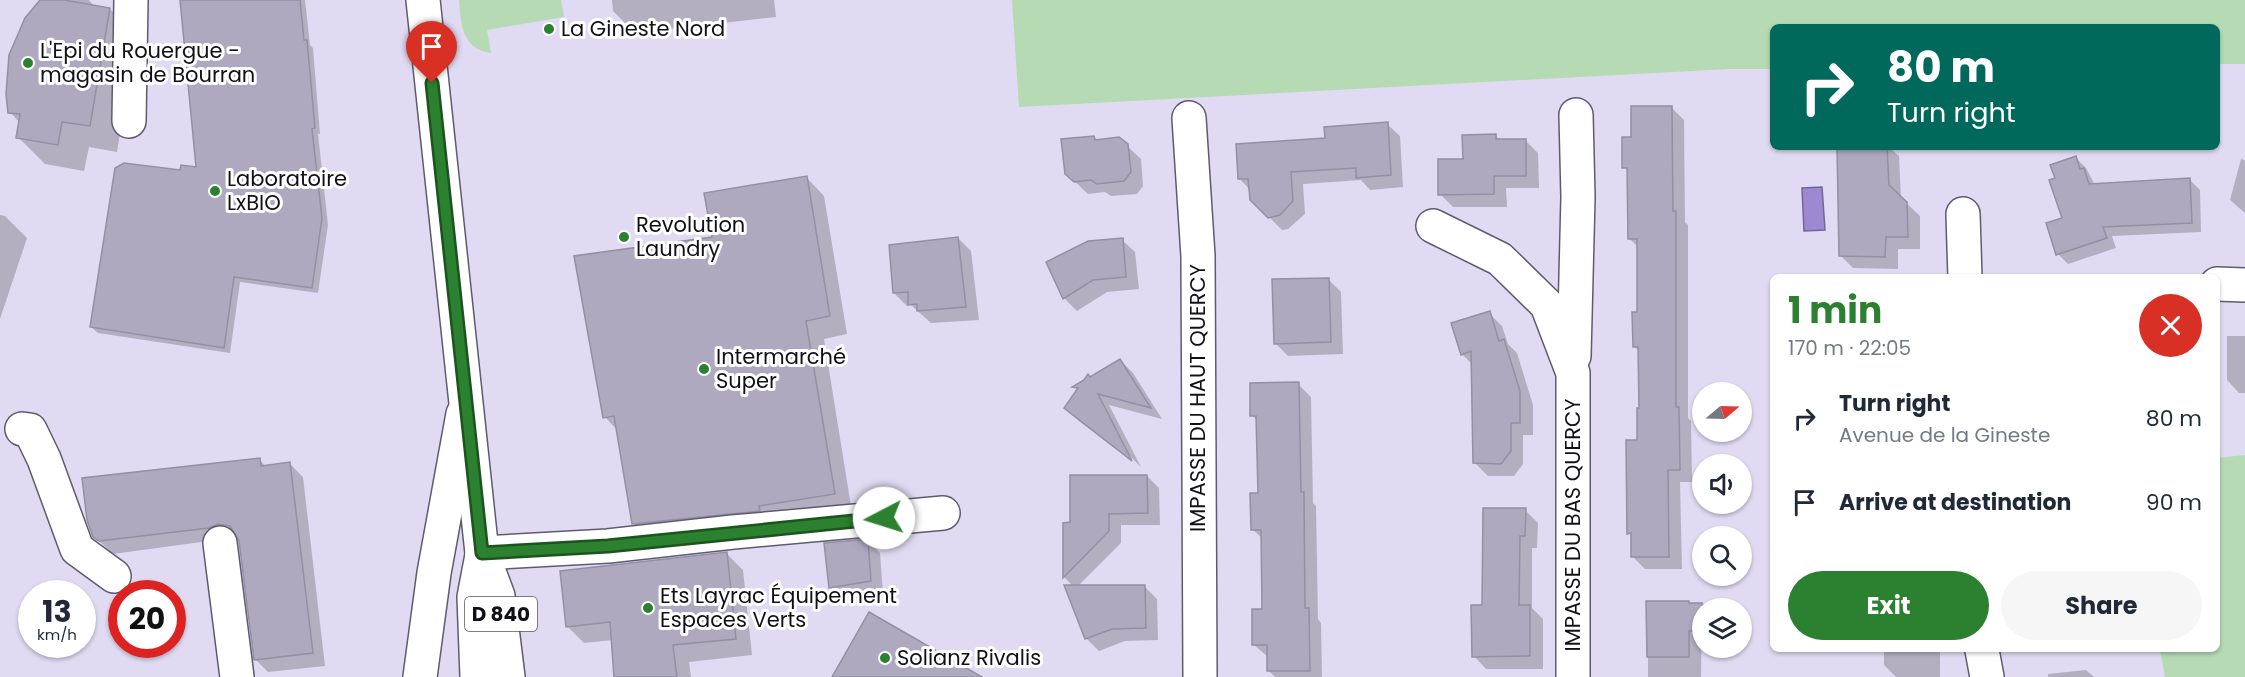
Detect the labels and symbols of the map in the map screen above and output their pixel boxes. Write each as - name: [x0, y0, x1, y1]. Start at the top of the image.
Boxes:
- place label: La Gineste Nord: [561, 14, 725, 43]
- pin: [406, 21, 457, 83]
- marker: La Gineste Nord: [542, 22, 556, 36]
- place label: L'Epi du Rouergue - magasin de Bourran: [40, 36, 255, 89]
- marker: L'Epi du Rouergue - magasin de Bourran: [21, 56, 35, 70]
- place label: Laboratoire LxBIO: [227, 164, 347, 217]
- marker: Laboratoire LxBIO: [208, 184, 222, 198]
- place label: Revolution Laundry: [636, 210, 745, 263]
- marker: Revolution Laundry: [617, 230, 631, 244]
- street label: IMPASSE DU HAUT QUERCY: [1183, 264, 1212, 532]
- place label: Intermarché Super: [716, 342, 846, 395]
- marker: Intermarché Super: [697, 362, 711, 376]
- north arrow: [1692, 382, 1752, 442]
- street label: IMPASSE DU BAS QUERCY: [1558, 399, 1587, 651]
- position arrow: [852, 486, 916, 550]
- speed limit sign: 20: [108, 580, 186, 658]
- place label: Ets Layrac Équipement Espaces Verts: [660, 581, 897, 634]
- road number: D 840: [465, 597, 537, 631]
- marker: Ets Layrac Équipement Espaces Verts: [641, 601, 655, 615]
- place label: Solianz Rivalis: [897, 643, 1041, 672]
- marker: Solianz Rivalis: [878, 651, 892, 665]

